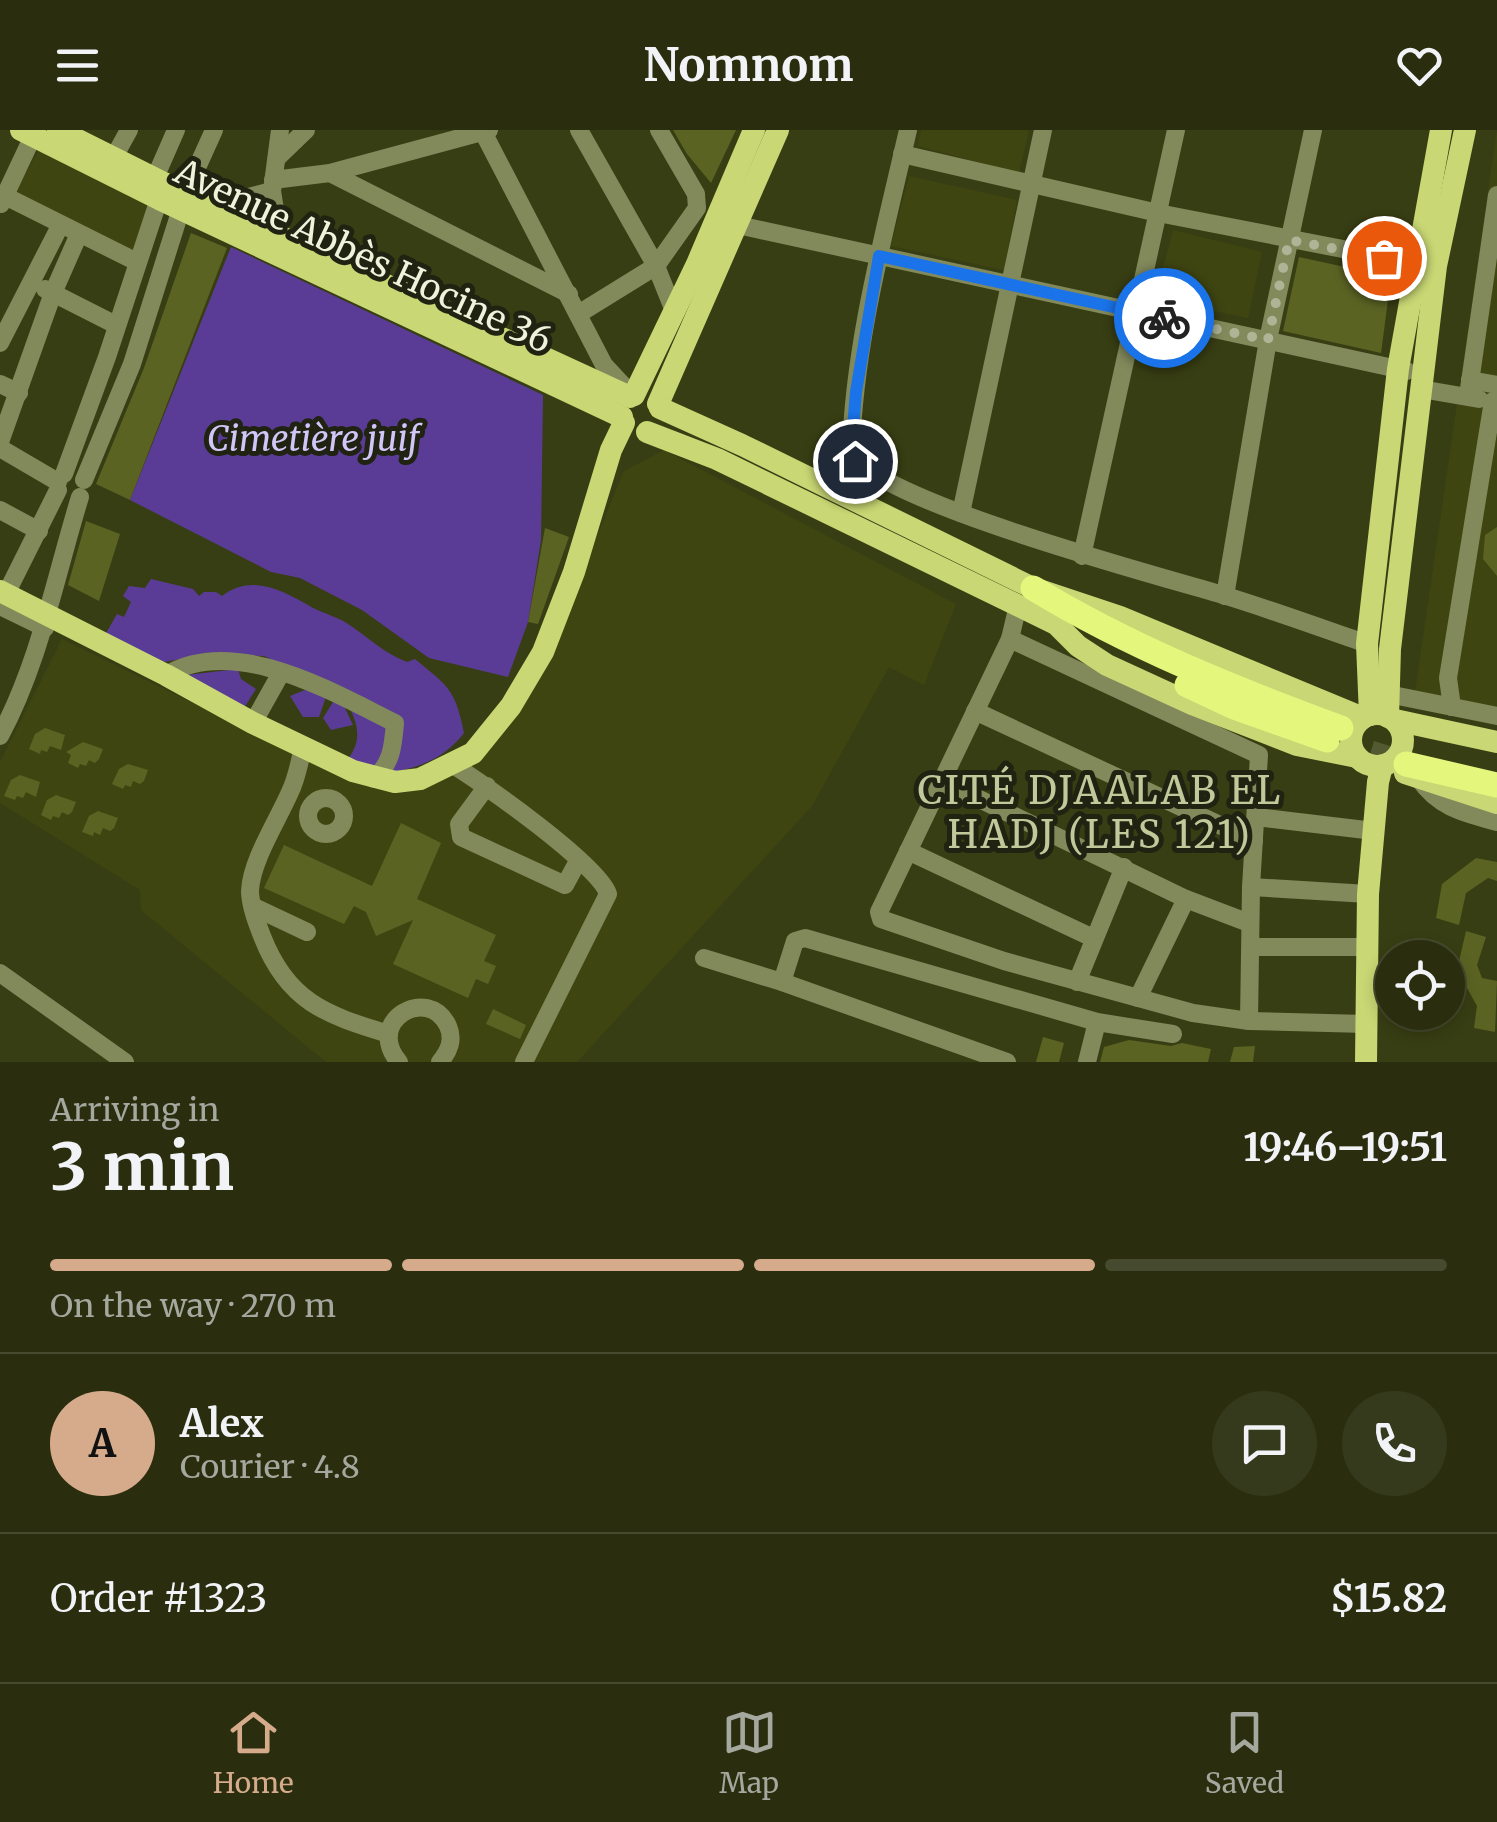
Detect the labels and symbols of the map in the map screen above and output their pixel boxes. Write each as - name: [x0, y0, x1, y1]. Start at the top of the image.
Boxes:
- street label: Avenue Abbès Hocine 36: [167, 149, 558, 363]
- pin: [1342, 216, 1427, 301]
- courier: [1114, 268, 1214, 368]
- park label: Cimetière juif: [207, 417, 423, 461]
- pin: [813, 419, 898, 504]
- district label: CITÉ DJAALAB EL HADJ (LES 121): [917, 765, 1283, 858]

